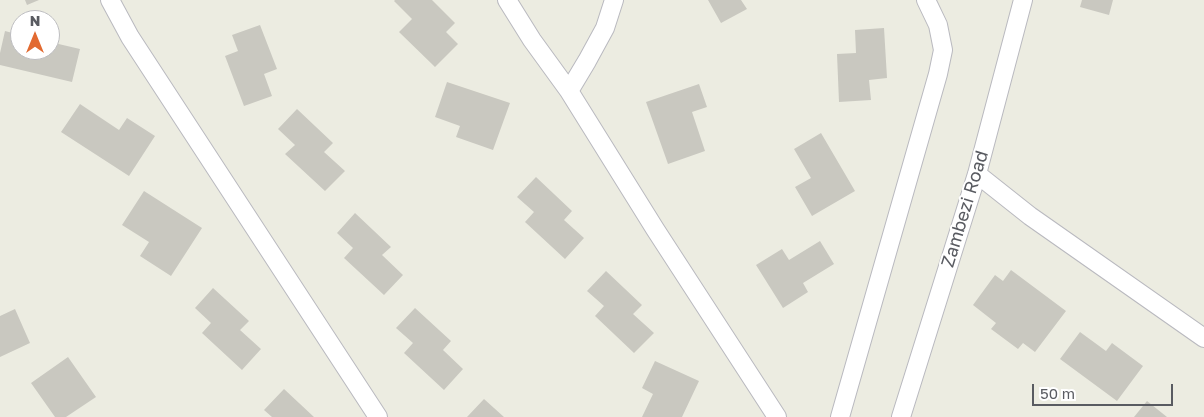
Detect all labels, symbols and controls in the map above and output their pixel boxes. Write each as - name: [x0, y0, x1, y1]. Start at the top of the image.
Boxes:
- north arrow: [10, 10, 60, 60]
- text: N: [30, 12, 40, 29]
- street label: Zambezi Road: [937, 148, 993, 270]
- scale bar: [1034, 374, 1175, 406]
- text: 50 m: [1040, 384, 1075, 402]

